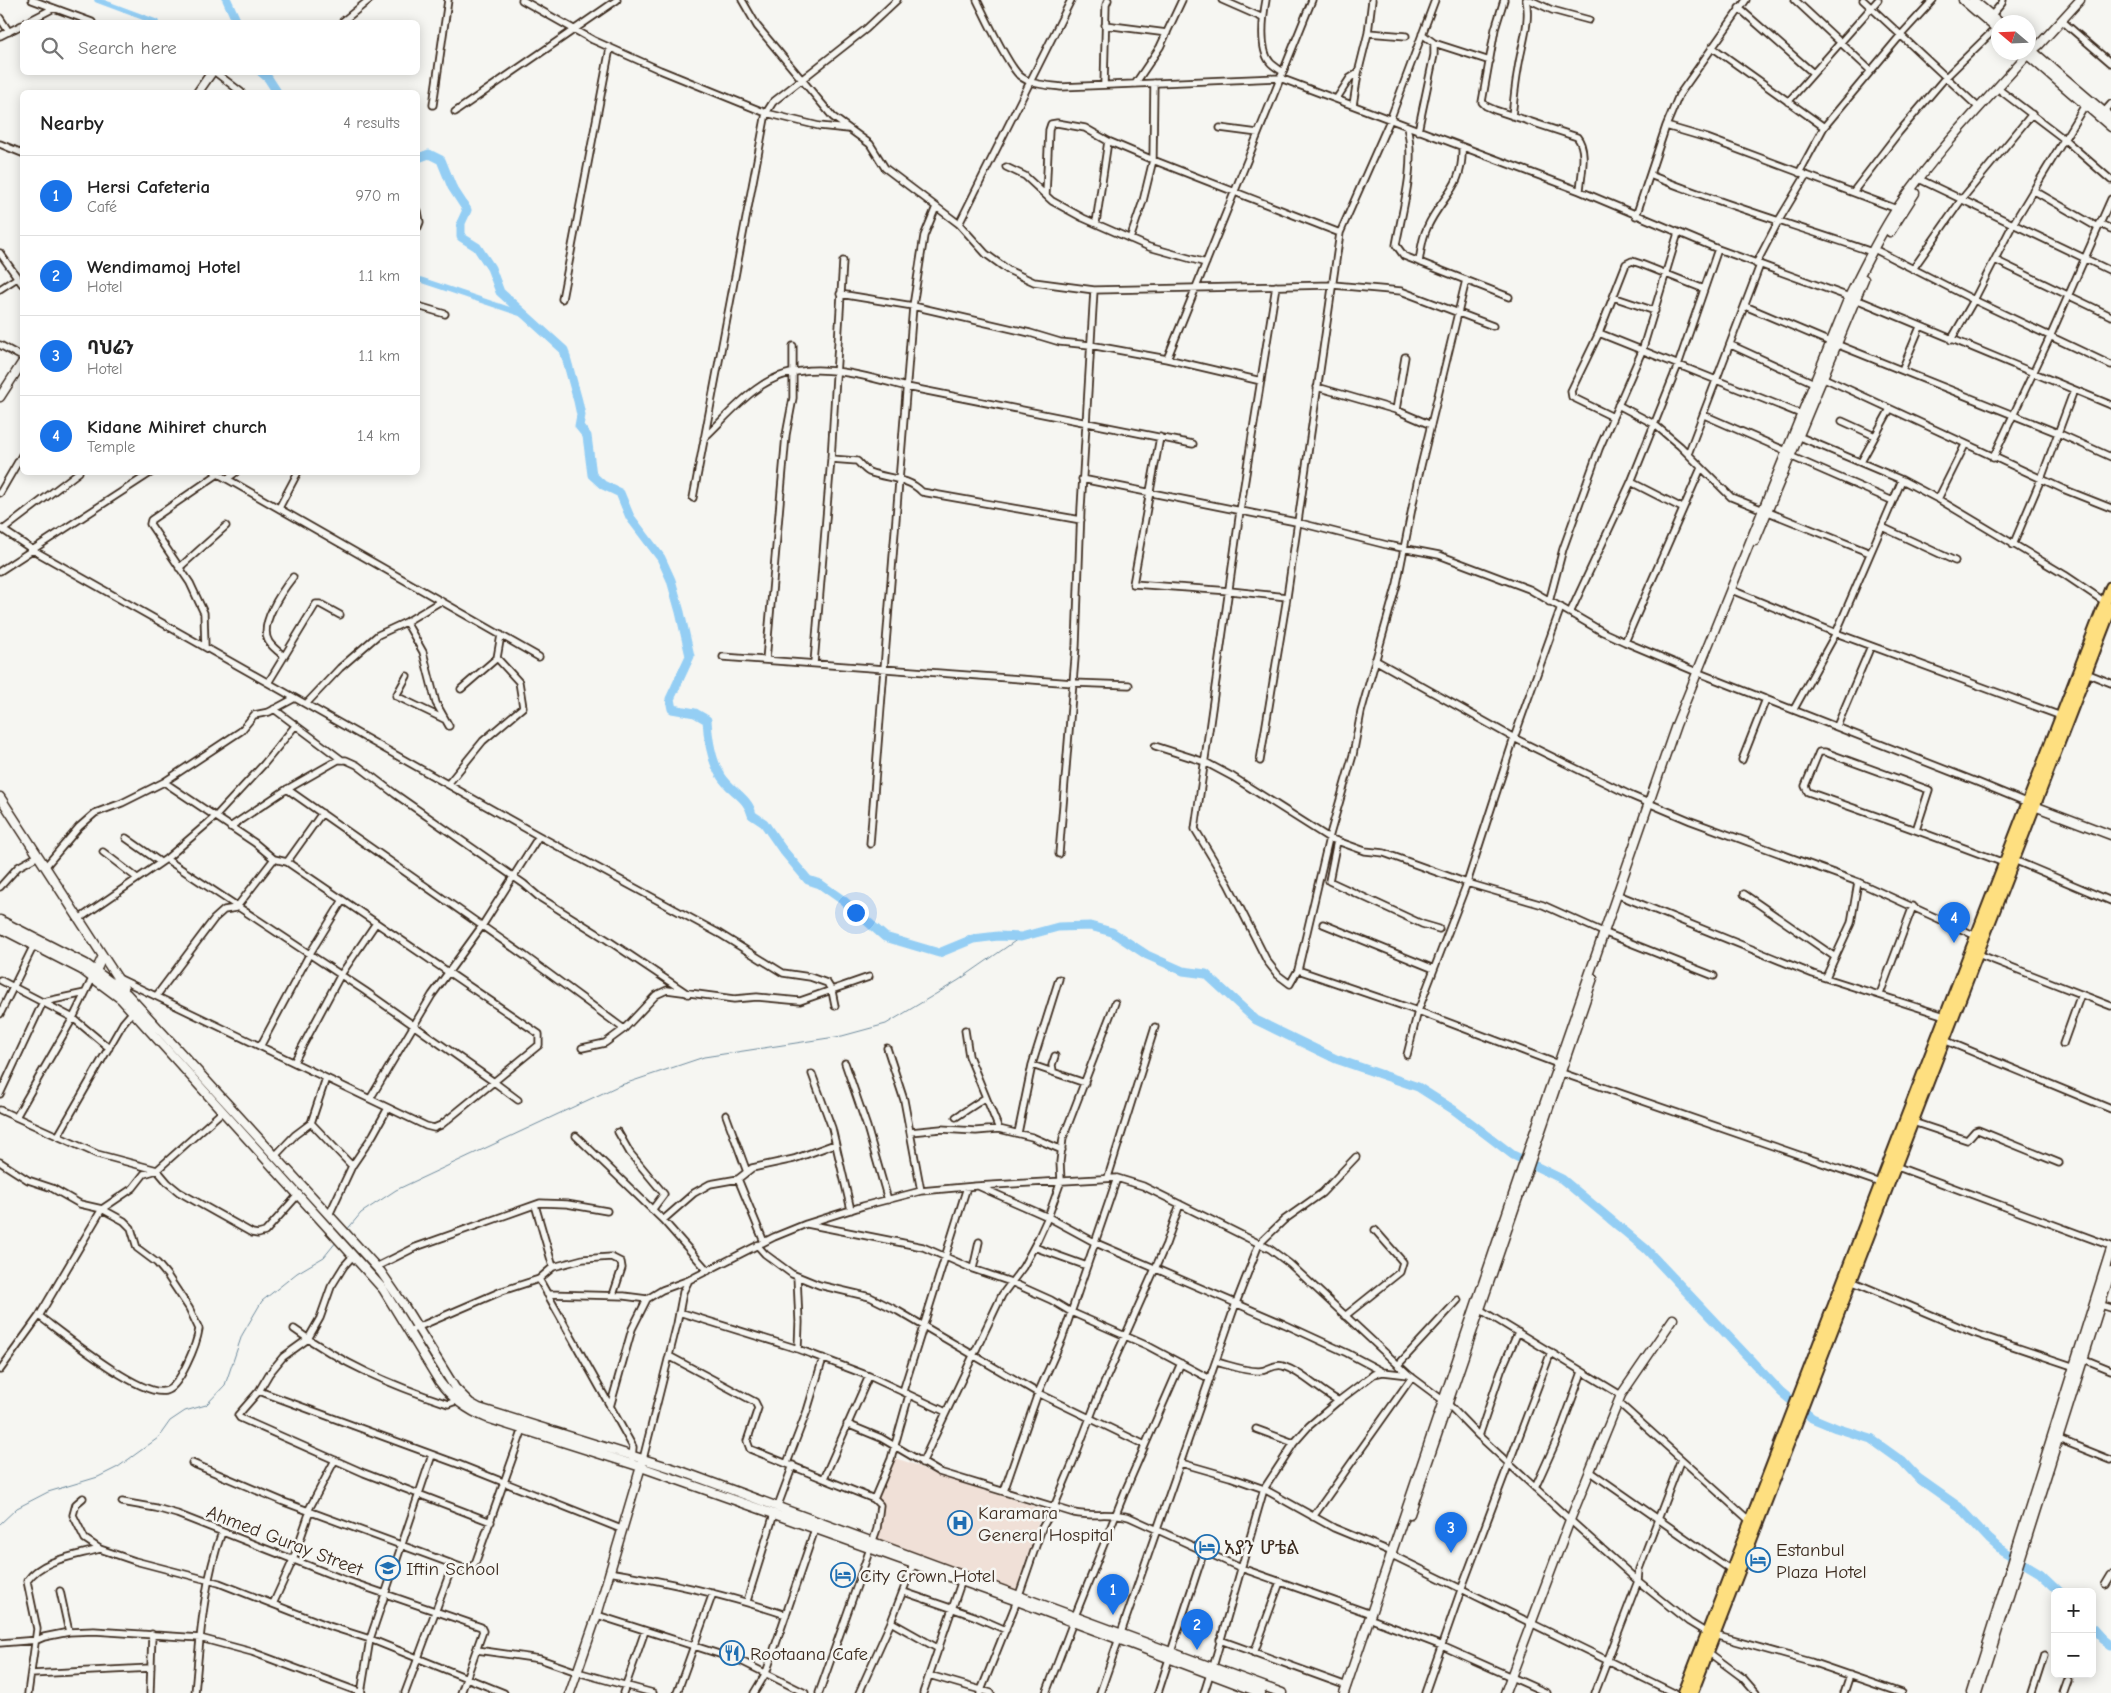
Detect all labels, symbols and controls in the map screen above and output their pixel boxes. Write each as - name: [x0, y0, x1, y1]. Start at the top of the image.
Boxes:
- north arrow: [1991, 15, 2036, 60]
- search box: [20, 20, 420, 75]
- icon: search: [38, 34, 66, 62]
- text: Search here: [78, 37, 177, 59]
- text: Nearby: [40, 111, 104, 135]
- text: 4 results: [343, 114, 400, 132]
- text: Hersi Cafeteria: [87, 176, 210, 198]
- text: 1: [53, 187, 59, 205]
- text: 970 m: [356, 187, 400, 205]
- text: Café: [87, 198, 117, 216]
- text: Wendimamoj Hotel: [87, 256, 241, 278]
- text: 2: [52, 267, 60, 285]
- text: 1.1 km: [359, 267, 400, 285]
- text: Hotel: [87, 278, 123, 296]
- text: ባህሬን: [87, 337, 134, 359]
- text: 3: [52, 347, 60, 365]
- text: 1.1 km: [359, 347, 400, 365]
- text: Hotel: [87, 360, 123, 378]
- text: Kidane Mihiret church: [87, 416, 267, 438]
- text: 4: [52, 427, 60, 445]
- text: 1.4 km: [357, 427, 400, 445]
- text: Temple: [87, 438, 135, 456]
- your location: [843, 900, 869, 926]
- pin: 4: [1938, 902, 1970, 943]
- street label: Ahmed Guray Street: [203, 1501, 366, 1581]
- place label: Karamara General Hospital: [978, 1502, 1113, 1546]
- hospital icon: Karamara General Hospital: [947, 1510, 973, 1536]
- pin: 3: [1435, 1512, 1467, 1553]
- hotel icon: አያን ሆቴል: [1194, 1534, 1220, 1560]
- place label: አያን ሆቴል: [1224, 1537, 1300, 1559]
- place label: Estanbul Plaza Hotel: [1776, 1539, 1867, 1583]
- hotel icon: Estanbul Plaza Hotel: [1745, 1547, 1771, 1573]
- school or university icon: Iftin School: [375, 1555, 401, 1581]
- place label: Iftin School: [406, 1558, 499, 1580]
- hotel icon: City Crown Hotel: [830, 1562, 856, 1588]
- place label: City Crown Hotel: [860, 1565, 995, 1587]
- pin: 1: [1097, 1574, 1129, 1615]
- map controls: [2051, 1588, 2096, 1678]
- button: +: [2051, 1588, 2096, 1633]
- pin: 2: [1181, 1609, 1213, 1650]
- button: −: [2051, 1633, 2096, 1678]
- restaurant icon: Rootaana Cafe: [719, 1640, 745, 1666]
- place label: Rootaana Cafe: [750, 1643, 868, 1665]

